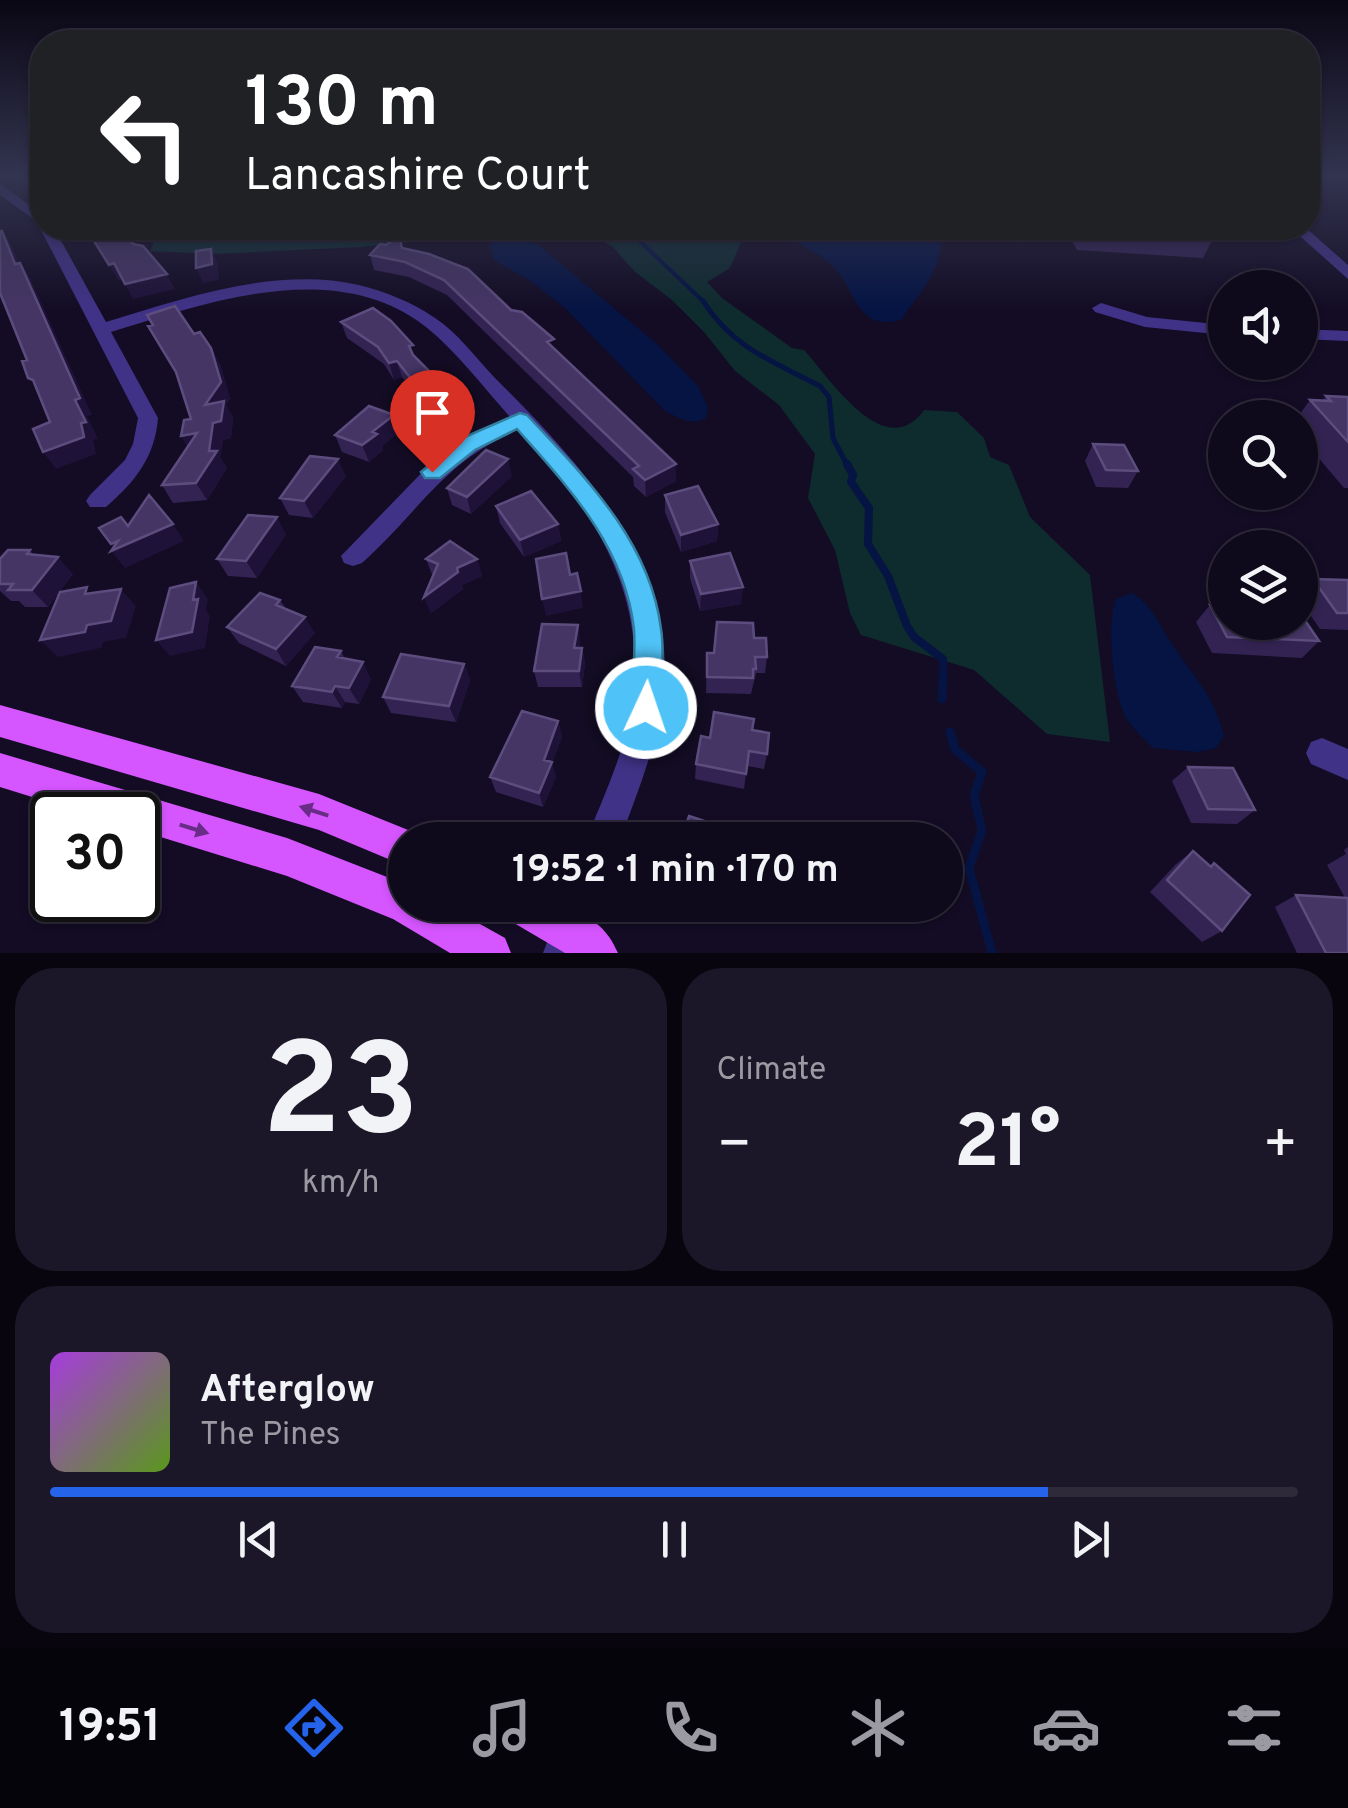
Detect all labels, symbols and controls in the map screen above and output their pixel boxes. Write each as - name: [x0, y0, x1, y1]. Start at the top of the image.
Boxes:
- text: 130 m: [245, 62, 439, 151]
- icon: left: [80, 70, 210, 200]
- text: Lancashire Court: [245, 149, 590, 206]
- map controls: [1208, 270, 1318, 640]
- button: sound: [1208, 270, 1318, 380]
- pin: [390, 370, 475, 473]
- icon: arrive: [405, 385, 460, 440]
- button: search: [1208, 400, 1318, 510]
- button: layers: [1208, 530, 1318, 640]
- position arrow: [594, 656, 698, 760]
- speed limit sign: 30: [30, 792, 160, 922]
- one-way arrow: [299, 803, 329, 818]
- one-way arrow: [179, 822, 209, 837]
- text: 19:52 · 1 min · 170 m: [512, 847, 839, 896]
- text: 23: [262, 1016, 419, 1181]
- text: Climate: [717, 1051, 826, 1091]
- text: 21°: [954, 1099, 1061, 1194]
- text: −: [717, 1112, 752, 1182]
- text: +: [1263, 1112, 1298, 1182]
- text: km/h: [302, 1164, 380, 1204]
- text: Afterglow: [200, 1367, 375, 1416]
- text: The Pines: [200, 1416, 341, 1456]
- icon: previous: [231, 1512, 286, 1567]
- icon: pause: [647, 1512, 702, 1567]
- icon: next: [1063, 1512, 1118, 1567]
- icon: directions: [279, 1693, 349, 1763]
- icon: music: [467, 1693, 537, 1763]
- icon: phone: [655, 1693, 725, 1763]
- icon: climate: [843, 1693, 913, 1763]
- icon: car: [1031, 1693, 1101, 1763]
- icon: filters: [1219, 1693, 1289, 1763]
- text: 19:51: [59, 1700, 161, 1757]

